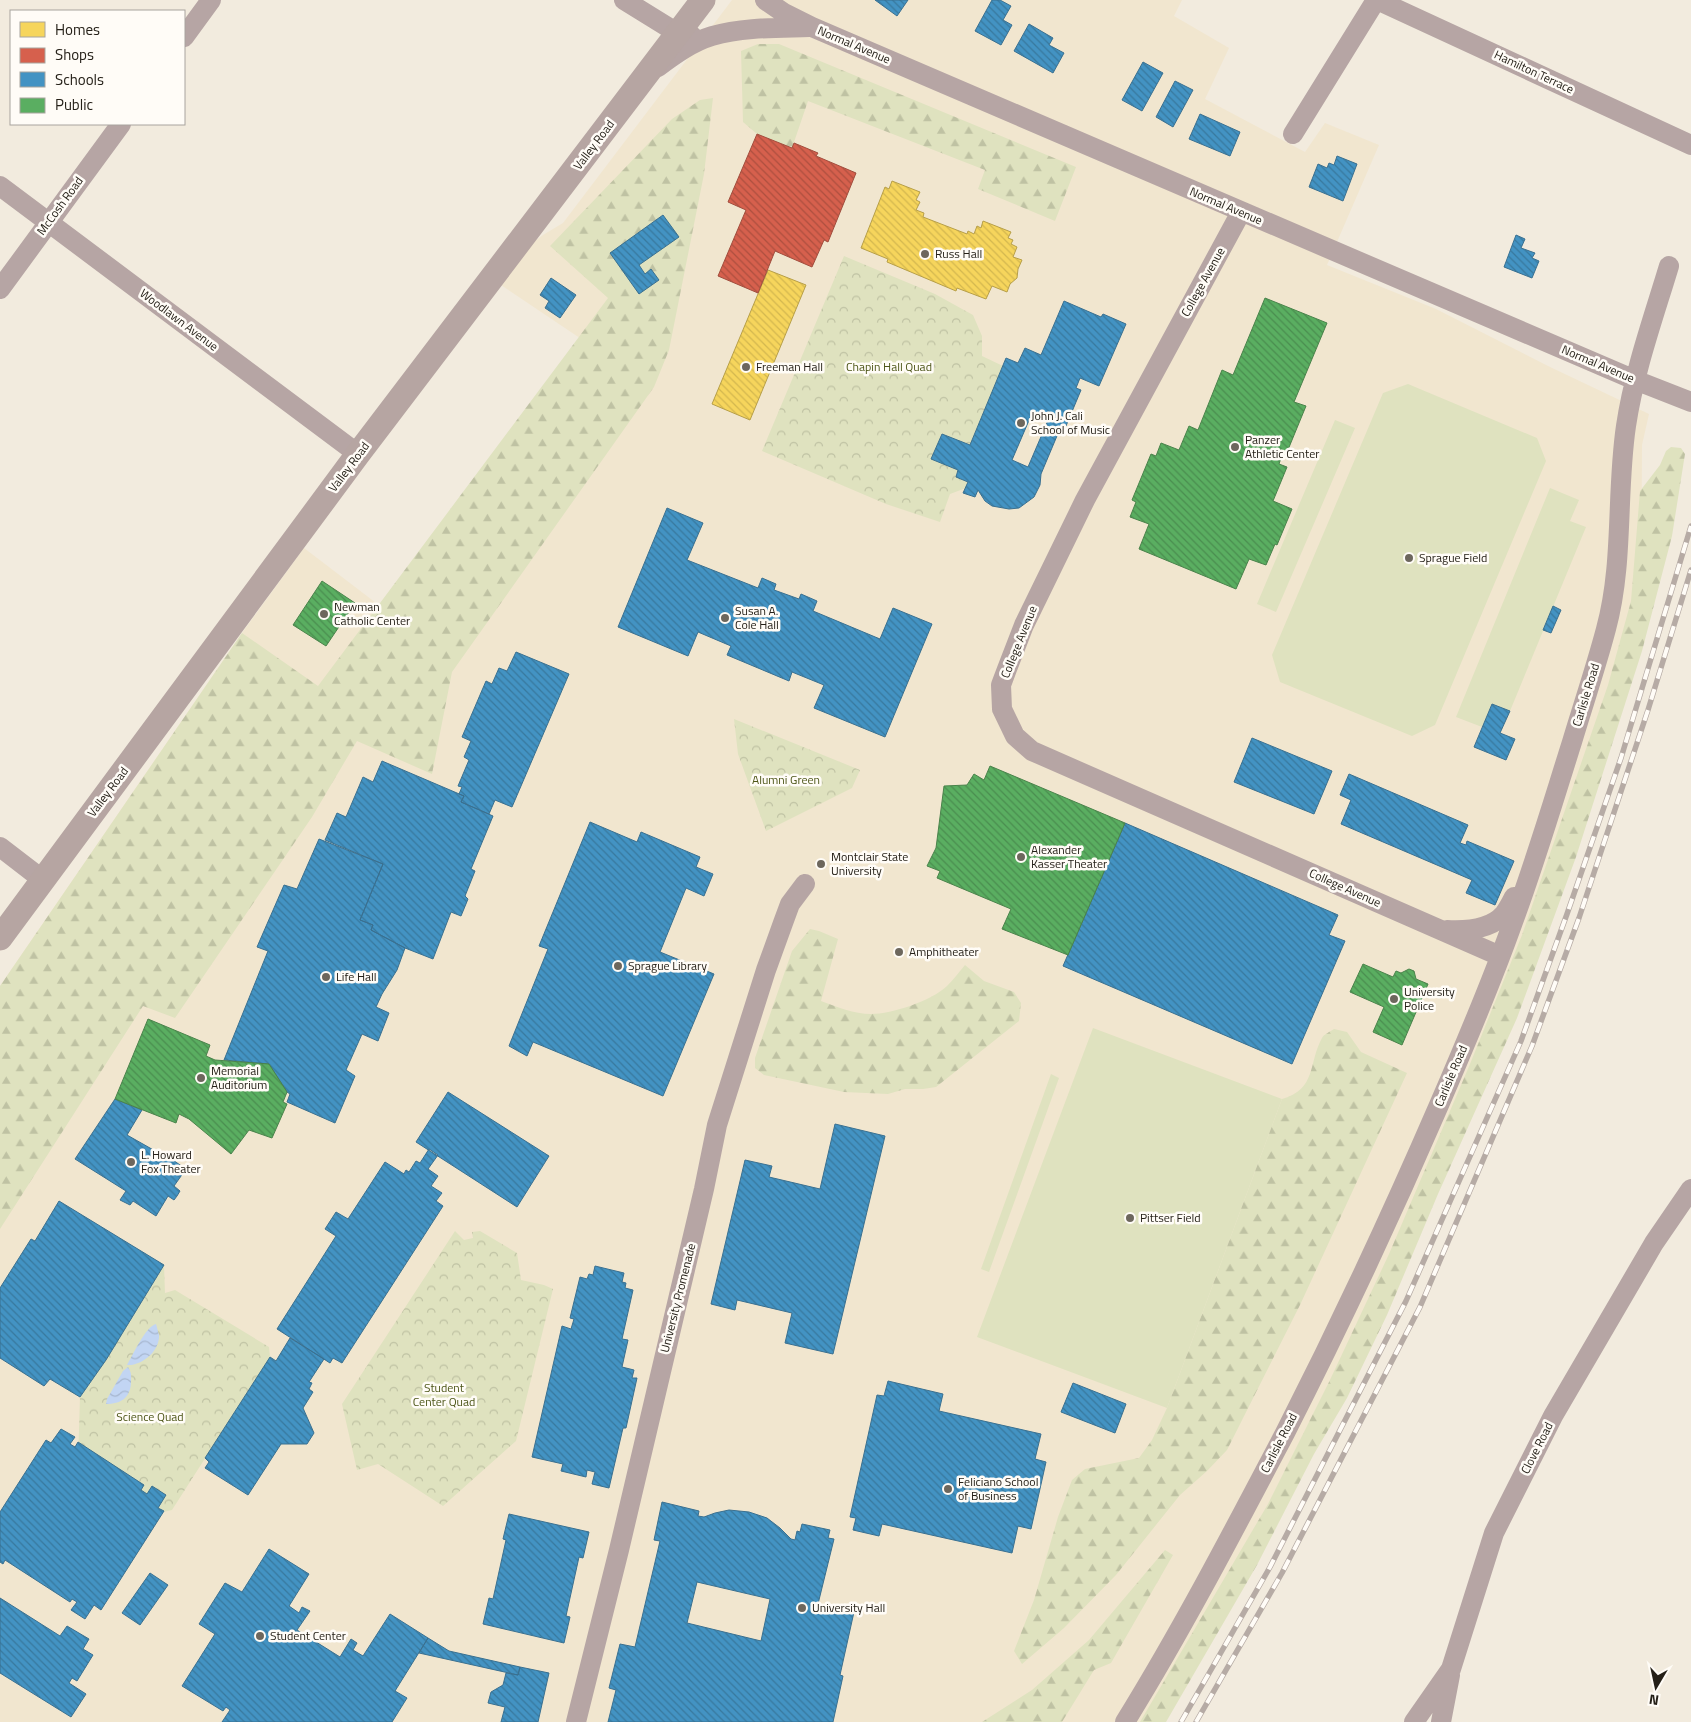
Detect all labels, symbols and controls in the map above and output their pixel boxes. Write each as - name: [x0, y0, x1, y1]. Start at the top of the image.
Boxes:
- legend: [10, 10, 185, 125]
- text: Homes: [55, 18, 100, 41]
- street label: Normal Avenue: [815, 21, 894, 68]
- text: Shops: [55, 43, 94, 66]
- street label: Hamilton Terrace: [1491, 45, 1577, 98]
- text: Schools: [55, 68, 104, 91]
- text: Public: [55, 93, 93, 116]
- street label: Valley Road: [568, 116, 619, 174]
- street label: McCosh Road: [32, 172, 87, 239]
- street label: Normal Avenue: [1187, 182, 1266, 229]
- place label: Russ Hall: [935, 244, 982, 263]
- street label: College Avenue: [1176, 244, 1229, 320]
- marker: Russ Hall: [919, 248, 931, 260]
- street label: Woodlawn Avenue: [136, 284, 223, 355]
- street label: Normal Avenue: [1559, 340, 1638, 387]
- place label: Freeman Hall: [756, 357, 823, 376]
- park label: Chapin Hall Quad: [846, 357, 932, 376]
- marker: Freeman Hall: [740, 361, 752, 373]
- place label: John J. Cali School of Music: [1031, 406, 1110, 439]
- marker: John J. Cali School of Music: [1015, 417, 1027, 429]
- place label: Panzer Athletic Center: [1245, 430, 1319, 463]
- street label: Valley Road: [323, 438, 374, 496]
- marker: Panzer Athletic Center: [1229, 441, 1241, 453]
- place label: Sprague Field: [1419, 548, 1487, 567]
- marker: Sprague Field: [1403, 552, 1415, 564]
- place label: Newman Catholic Center: [334, 597, 410, 630]
- place label: Susan A. Cole Hall: [735, 601, 779, 634]
- street label: College Avenue: [995, 603, 1042, 681]
- marker: Newman Catholic Center: [318, 608, 330, 620]
- marker: Susan A. Cole Hall: [719, 612, 731, 624]
- street label: Carlisle Road: [1567, 661, 1604, 729]
- street label: Valley Road: [82, 763, 133, 821]
- park label: Alumni Green: [752, 770, 820, 789]
- place label: Alexander Kasser Theater: [1031, 840, 1107, 873]
- place label: Montclair State University: [831, 847, 908, 880]
- marker: Alexander Kasser Theater: [1015, 851, 1027, 863]
- marker: Montclair State University: [815, 858, 827, 870]
- street label: College Avenue: [1306, 863, 1384, 912]
- place label: Amphitheater: [909, 942, 979, 961]
- marker: Amphitheater: [893, 946, 905, 958]
- place label: Sprague Library: [628, 956, 707, 975]
- marker: Sprague Library: [612, 960, 624, 972]
- place label: Life Hall: [336, 967, 377, 986]
- marker: Life Hall: [320, 971, 332, 983]
- place label: University Police: [1404, 982, 1455, 1015]
- marker: University Police: [1388, 993, 1400, 1005]
- street label: Carlisle Road: [1429, 1042, 1472, 1109]
- place label: Memorial Auditorium: [211, 1061, 267, 1094]
- marker: Memorial Auditorium: [195, 1072, 207, 1084]
- place label: L. Howard Fox Theater: [141, 1145, 201, 1178]
- marker: L. Howard Fox Theater: [125, 1156, 137, 1168]
- place label: Pittser Field: [1140, 1208, 1201, 1227]
- marker: Pittser Field: [1124, 1212, 1136, 1224]
- street label: University Promenade: [655, 1241, 700, 1355]
- park label: Student Center Quad: [413, 1378, 475, 1411]
- park label: Science Quad: [116, 1407, 184, 1426]
- street label: Carlisle Road: [1255, 1409, 1302, 1476]
- street label: Clove Road: [1515, 1419, 1558, 1477]
- place label: Feliciano School of Business: [958, 1472, 1038, 1505]
- marker: Feliciano School of Business: [942, 1483, 954, 1495]
- place label: University Hall: [812, 1598, 885, 1617]
- marker: University Hall: [796, 1602, 808, 1614]
- place label: Student Center: [270, 1626, 346, 1645]
- marker: Student Center: [254, 1630, 266, 1642]
- north arrow: [1631, 1662, 1681, 1712]
- text: N: [1647, 1689, 1660, 1711]

